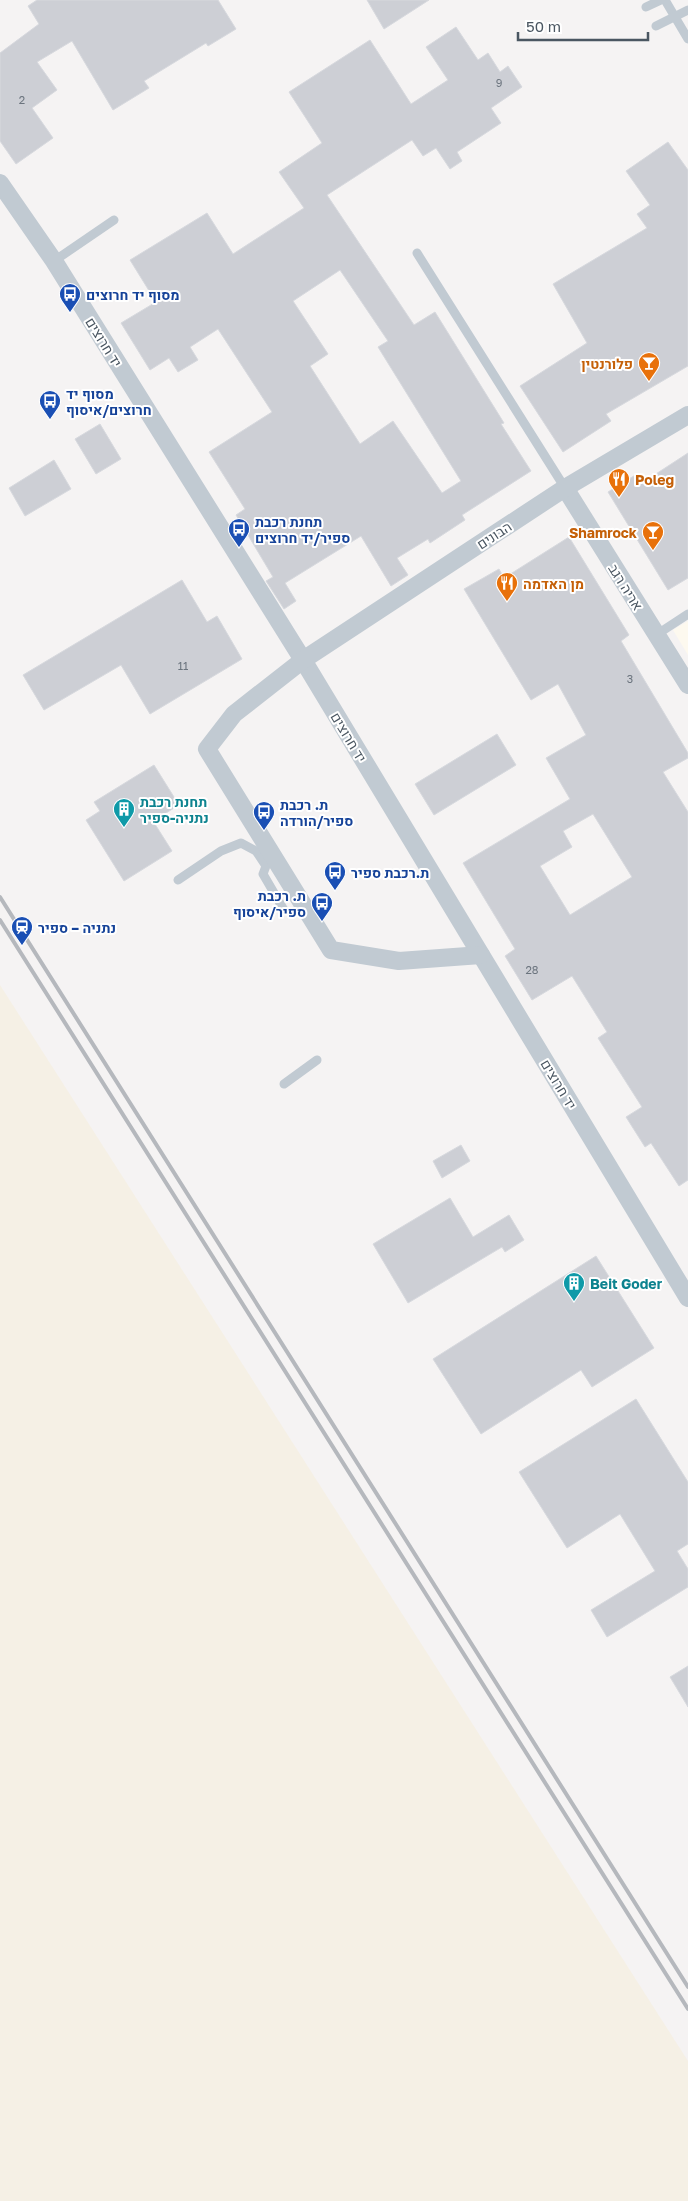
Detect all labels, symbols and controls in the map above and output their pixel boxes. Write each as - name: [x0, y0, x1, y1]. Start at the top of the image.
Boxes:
- scale bar: [518, 10, 648, 42]
- text: 50 m: [526, 17, 561, 35]
- house number: 9: [496, 76, 502, 89]
- house number: 2: [19, 93, 25, 106]
- bus stop icon: מסוף יד חרוצים: [58, 282, 82, 313]
- place label: מסוף יד חרוצים: [86, 286, 180, 303]
- street label: יד חרוצים: [82, 314, 126, 370]
- bar icon: פלורנטין: [637, 351, 661, 382]
- place label: פלורנטין: [581, 355, 633, 372]
- place label: מסוף יד חרוצים/איסוף: [66, 385, 151, 418]
- bus stop icon: מסוף יד חרוצים/איסוף: [38, 389, 62, 420]
- restaurant icon: Poleg: [607, 467, 631, 498]
- place label: Poleg: [635, 471, 674, 488]
- place label: תחנת רכבת ספיר/יד חרוצים: [255, 513, 350, 546]
- bus stop icon: תחנת רכבת ספיר/יד חרוצים: [227, 517, 251, 548]
- street label: הבונים: [473, 518, 515, 552]
- bar icon: Shamrock: [641, 520, 665, 551]
- place label: Shamrock: [569, 524, 637, 541]
- street label: אריה רגב: [605, 561, 647, 613]
- restaurant icon: מן האדמה: [495, 571, 519, 602]
- place label: מן האדמה: [523, 575, 584, 592]
- house number: 11: [178, 659, 188, 672]
- house number: 3: [627, 672, 633, 685]
- street label: יד חרוצים: [327, 709, 371, 765]
- place label: תחנת רכבת נתניה-ספיר: [140, 793, 209, 826]
- place label: ת. רכבת ספיר/הורדה: [280, 796, 353, 829]
- building icon: תחנת רכבת נתניה-ספיר: [112, 797, 136, 828]
- bus stop icon: ת. רכבת ספיר/הורדה: [252, 800, 276, 831]
- bus stop icon: ת.רכבת ספיר: [323, 860, 347, 891]
- place label: ת.רכבת ספיר: [351, 864, 429, 881]
- place label: ת. רכבת ספיר/איסוף: [233, 887, 306, 920]
- bus stop icon: ת. רכבת ספיר/איסוף: [310, 891, 334, 922]
- station icon: נתניה – ספיר: [10, 915, 34, 946]
- place label: נתניה – ספיר: [38, 919, 116, 936]
- house number: 28: [525, 963, 539, 976]
- street label: יד חרוצים: [537, 1056, 581, 1112]
- building icon: Beit Goder: [562, 1271, 586, 1302]
- place label: Beit Goder: [590, 1275, 663, 1292]

